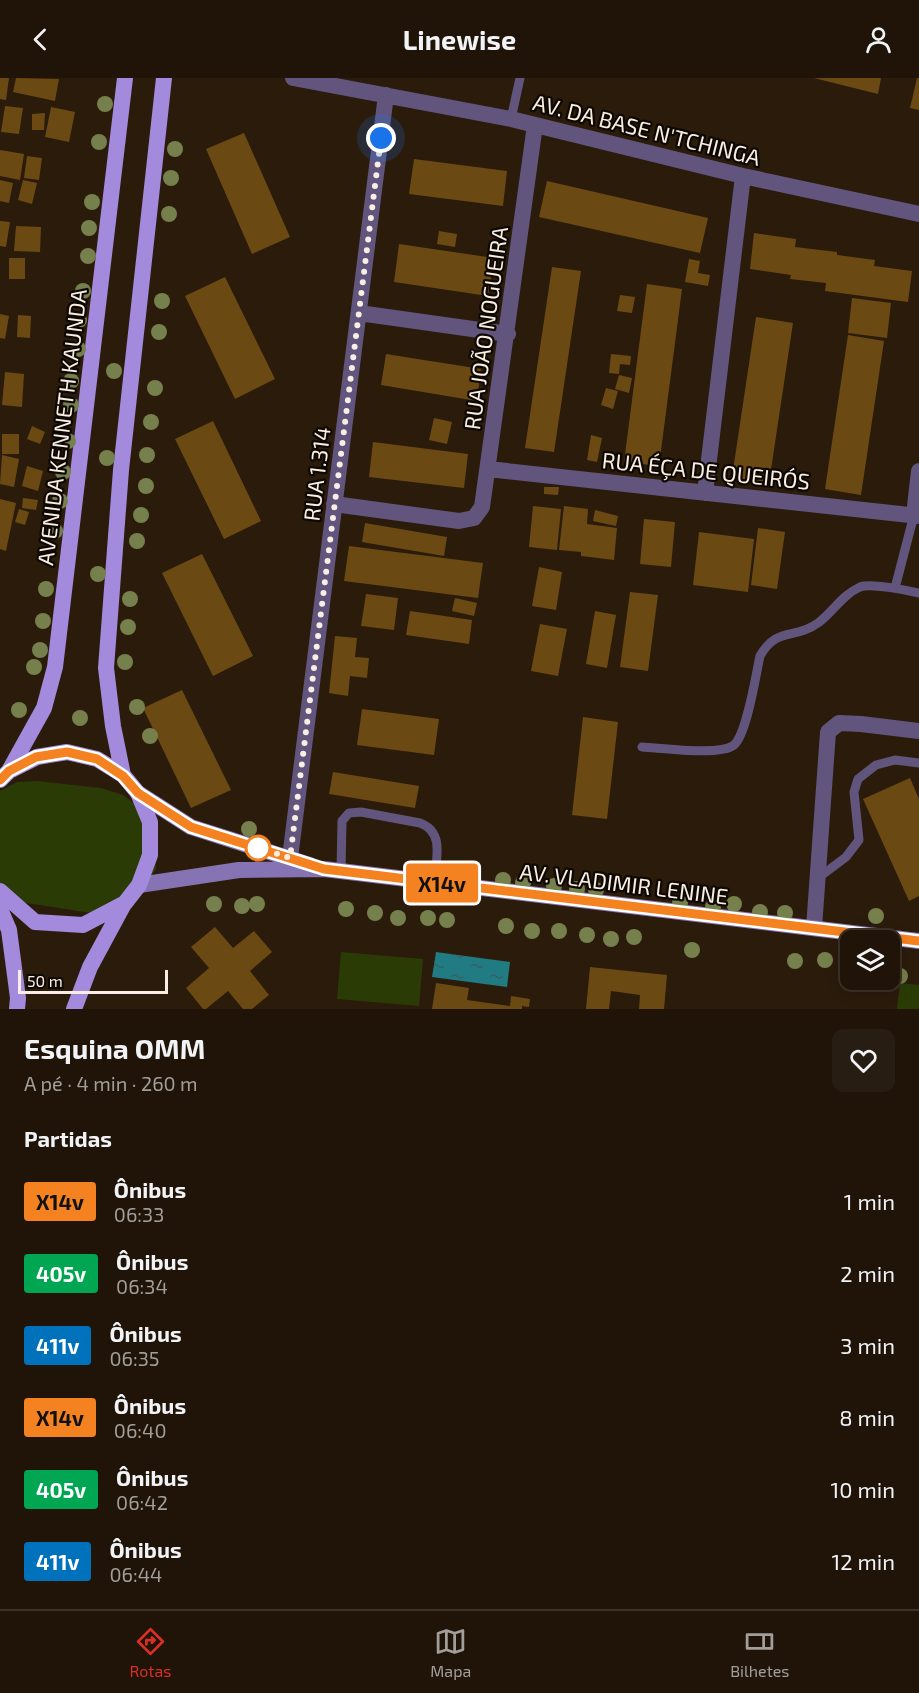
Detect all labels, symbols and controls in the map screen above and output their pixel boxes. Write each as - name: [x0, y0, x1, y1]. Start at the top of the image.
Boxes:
- icon: back: [24, 23, 57, 56]
- text: Linewise: [403, 23, 516, 55]
- icon: person: [862, 23, 895, 56]
- street label: AV. DA BASE N'TCHINGA: [531, 88, 764, 170]
- your location: [366, 123, 396, 153]
- street label: RUA JOÃO NOGUEIRA: [458, 224, 512, 431]
- street label: AVENIDA KENNETH KAUNDA: [31, 287, 91, 567]
- street label: RUA 1.314: [297, 425, 335, 523]
- street label: RUA ÉÇA DE QUEIRÓS: [601, 446, 811, 496]
- unlabelled marker: [245, 835, 271, 861]
- street label: AV. VLADIMIR LENINE: [518, 857, 730, 909]
- line badge: X14v: [400, 864, 484, 902]
- text: X14v: [418, 871, 466, 896]
- map controls: [840, 930, 900, 990]
- button: layers: [840, 930, 900, 990]
- scale bar: [18, 967, 168, 995]
- text: 50 m: [27, 971, 63, 990]
- button: heart: [832, 1029, 895, 1092]
- text: Esquina OMM: [24, 1031, 205, 1065]
- text: A pé · 4 min · 260 m: [24, 1071, 198, 1095]
- text: Partidas: [24, 1125, 112, 1151]
- text: Ônibus: [114, 1176, 186, 1202]
- text: 1 min: [844, 1188, 895, 1214]
- text: X14v: [36, 1189, 84, 1214]
- text: 06:33: [114, 1202, 164, 1226]
- text: Ônibus: [116, 1248, 188, 1274]
- text: 2 min: [840, 1260, 895, 1286]
- text: 405v: [36, 1261, 86, 1286]
- text: 06:34: [116, 1274, 168, 1298]
- text: Ônibus: [109, 1320, 182, 1346]
- text: 3 min: [840, 1332, 895, 1358]
- text: 411v: [36, 1333, 79, 1358]
- text: 06:35: [109, 1346, 159, 1370]
- text: Ônibus: [114, 1392, 186, 1418]
- text: 8 min: [839, 1404, 895, 1430]
- text: X14v: [36, 1405, 84, 1430]
- text: 06:40: [114, 1418, 166, 1442]
- text: Ônibus: [116, 1464, 188, 1490]
- text: 10 min: [831, 1476, 895, 1502]
- text: 405v: [36, 1477, 86, 1502]
- text: 06:42: [116, 1490, 168, 1514]
- text: Ônibus: [109, 1536, 182, 1562]
- text: 12 min: [831, 1548, 895, 1574]
- text: 411v: [36, 1549, 79, 1574]
- text: 06:44: [109, 1562, 162, 1586]
- tab: Rotas: [129, 1625, 171, 1680]
- tab: Mapa: [430, 1625, 471, 1680]
- tab: Bilhetes: [730, 1625, 790, 1680]

